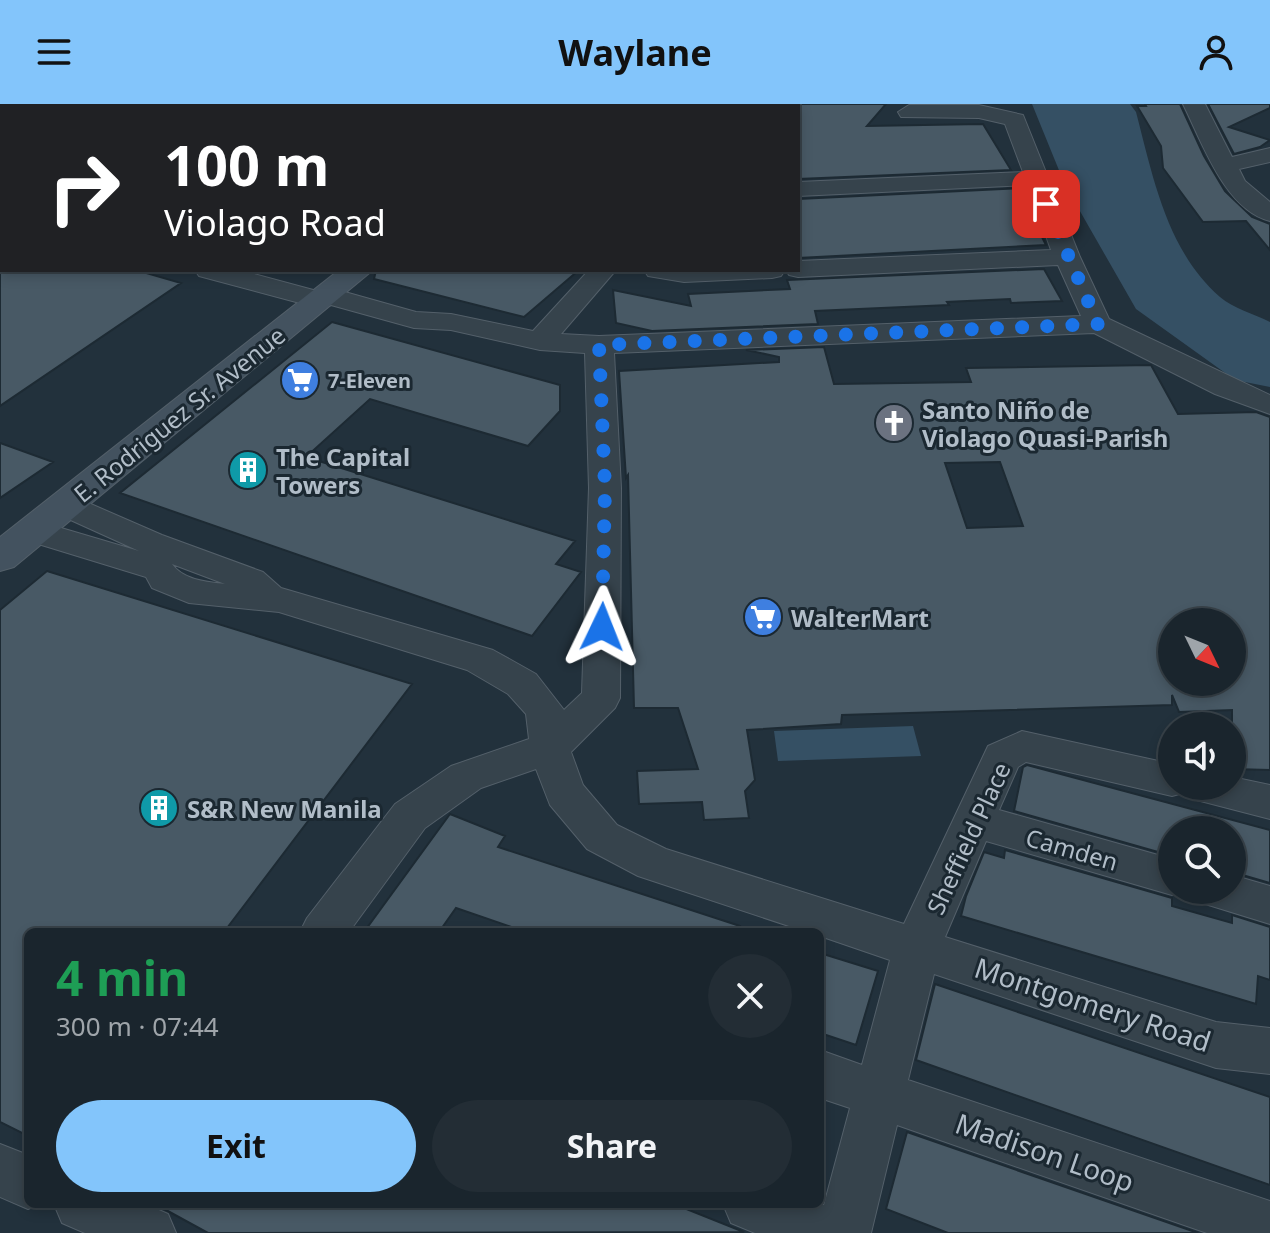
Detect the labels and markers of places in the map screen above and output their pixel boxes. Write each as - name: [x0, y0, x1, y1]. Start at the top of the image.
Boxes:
- pin: [1012, 170, 1080, 238]
- supermarket icon: 7-Eleven: [279, 359, 321, 401]
- place label: 7-Eleven: [328, 367, 411, 394]
- place label: Santo Niño de Violago Quasi-Parish: [922, 393, 1168, 454]
- church icon: Santo Niño de Violago Quasi-Parish: [873, 402, 915, 444]
- place label: The Capital Towers: [276, 440, 410, 501]
- building icon: The Capital Towers: [227, 449, 269, 491]
- supermarket icon: WalterMart: [742, 596, 784, 638]
- place label: WalterMart: [791, 601, 929, 634]
- building icon: S&R New Manila: [138, 787, 180, 829]
- place label: S&R New Manila: [187, 792, 382, 825]

